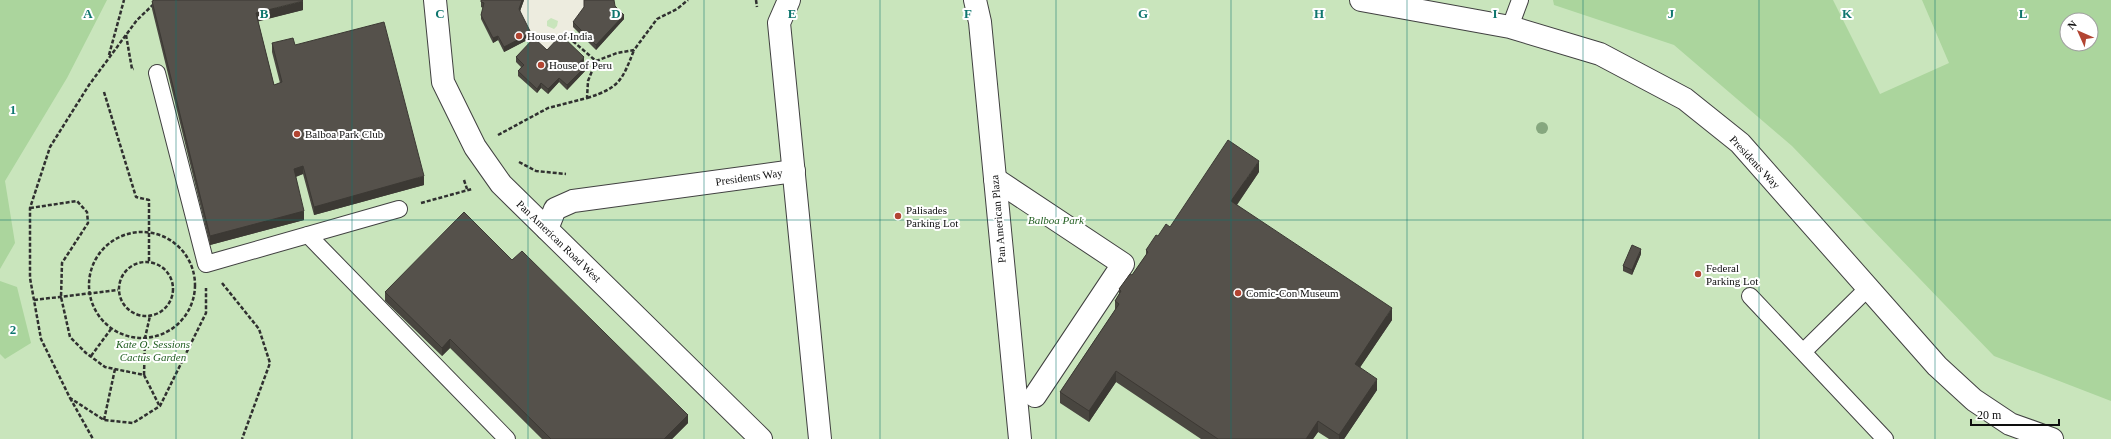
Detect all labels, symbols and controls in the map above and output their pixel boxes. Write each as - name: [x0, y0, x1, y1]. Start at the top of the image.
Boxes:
- text: A: [83, 6, 93, 21]
- text: B: [260, 6, 269, 21]
- text: C: [435, 6, 445, 21]
- text: D: [611, 6, 621, 21]
- text: E: [788, 6, 796, 21]
- text: F: [964, 6, 972, 21]
- text: G: [1138, 6, 1148, 21]
- text: H: [1314, 6, 1324, 21]
- text: I: [1492, 6, 1498, 21]
- text: J: [1668, 6, 1675, 21]
- text: K: [1842, 6, 1853, 21]
- text: L: [2019, 6, 2028, 21]
- north arrow: [2059, 12, 2099, 52]
- text: N: [2065, 18, 2079, 32]
- place label: House of India: [527, 30, 592, 42]
- marker: House of India: [514, 31, 524, 41]
- place label: House of Peru: [549, 59, 612, 71]
- marker: House of Peru: [536, 60, 546, 70]
- text: 1: [10, 102, 16, 117]
- place label: Balboa Park Club: [305, 128, 384, 140]
- marker: Balboa Park Club: [292, 129, 302, 139]
- street label: Presidents Way: [1728, 133, 1783, 191]
- street label: Presidents Way: [715, 166, 784, 188]
- street label: Pan American Plaza: [988, 174, 1008, 264]
- street label: Pan American Road West: [514, 198, 604, 284]
- place label: Palisades Parking Lot: [906, 204, 958, 229]
- marker: Palisades Parking Lot: [893, 211, 903, 221]
- park label: Balboa Park: [1028, 214, 1085, 226]
- place label: Federal Parking Lot: [1706, 262, 1758, 287]
- marker: Federal Parking Lot: [1693, 269, 1703, 279]
- place label: Comic-Con Museum: [1246, 287, 1339, 299]
- marker: Comic-Con Museum: [1233, 288, 1243, 298]
- text: 2: [10, 322, 16, 337]
- park label: Kate O. Sessions Cactus Garden: [115, 338, 190, 363]
- scale bar: [1971, 401, 2059, 427]
- text: 20 m: [1977, 408, 2002, 422]

